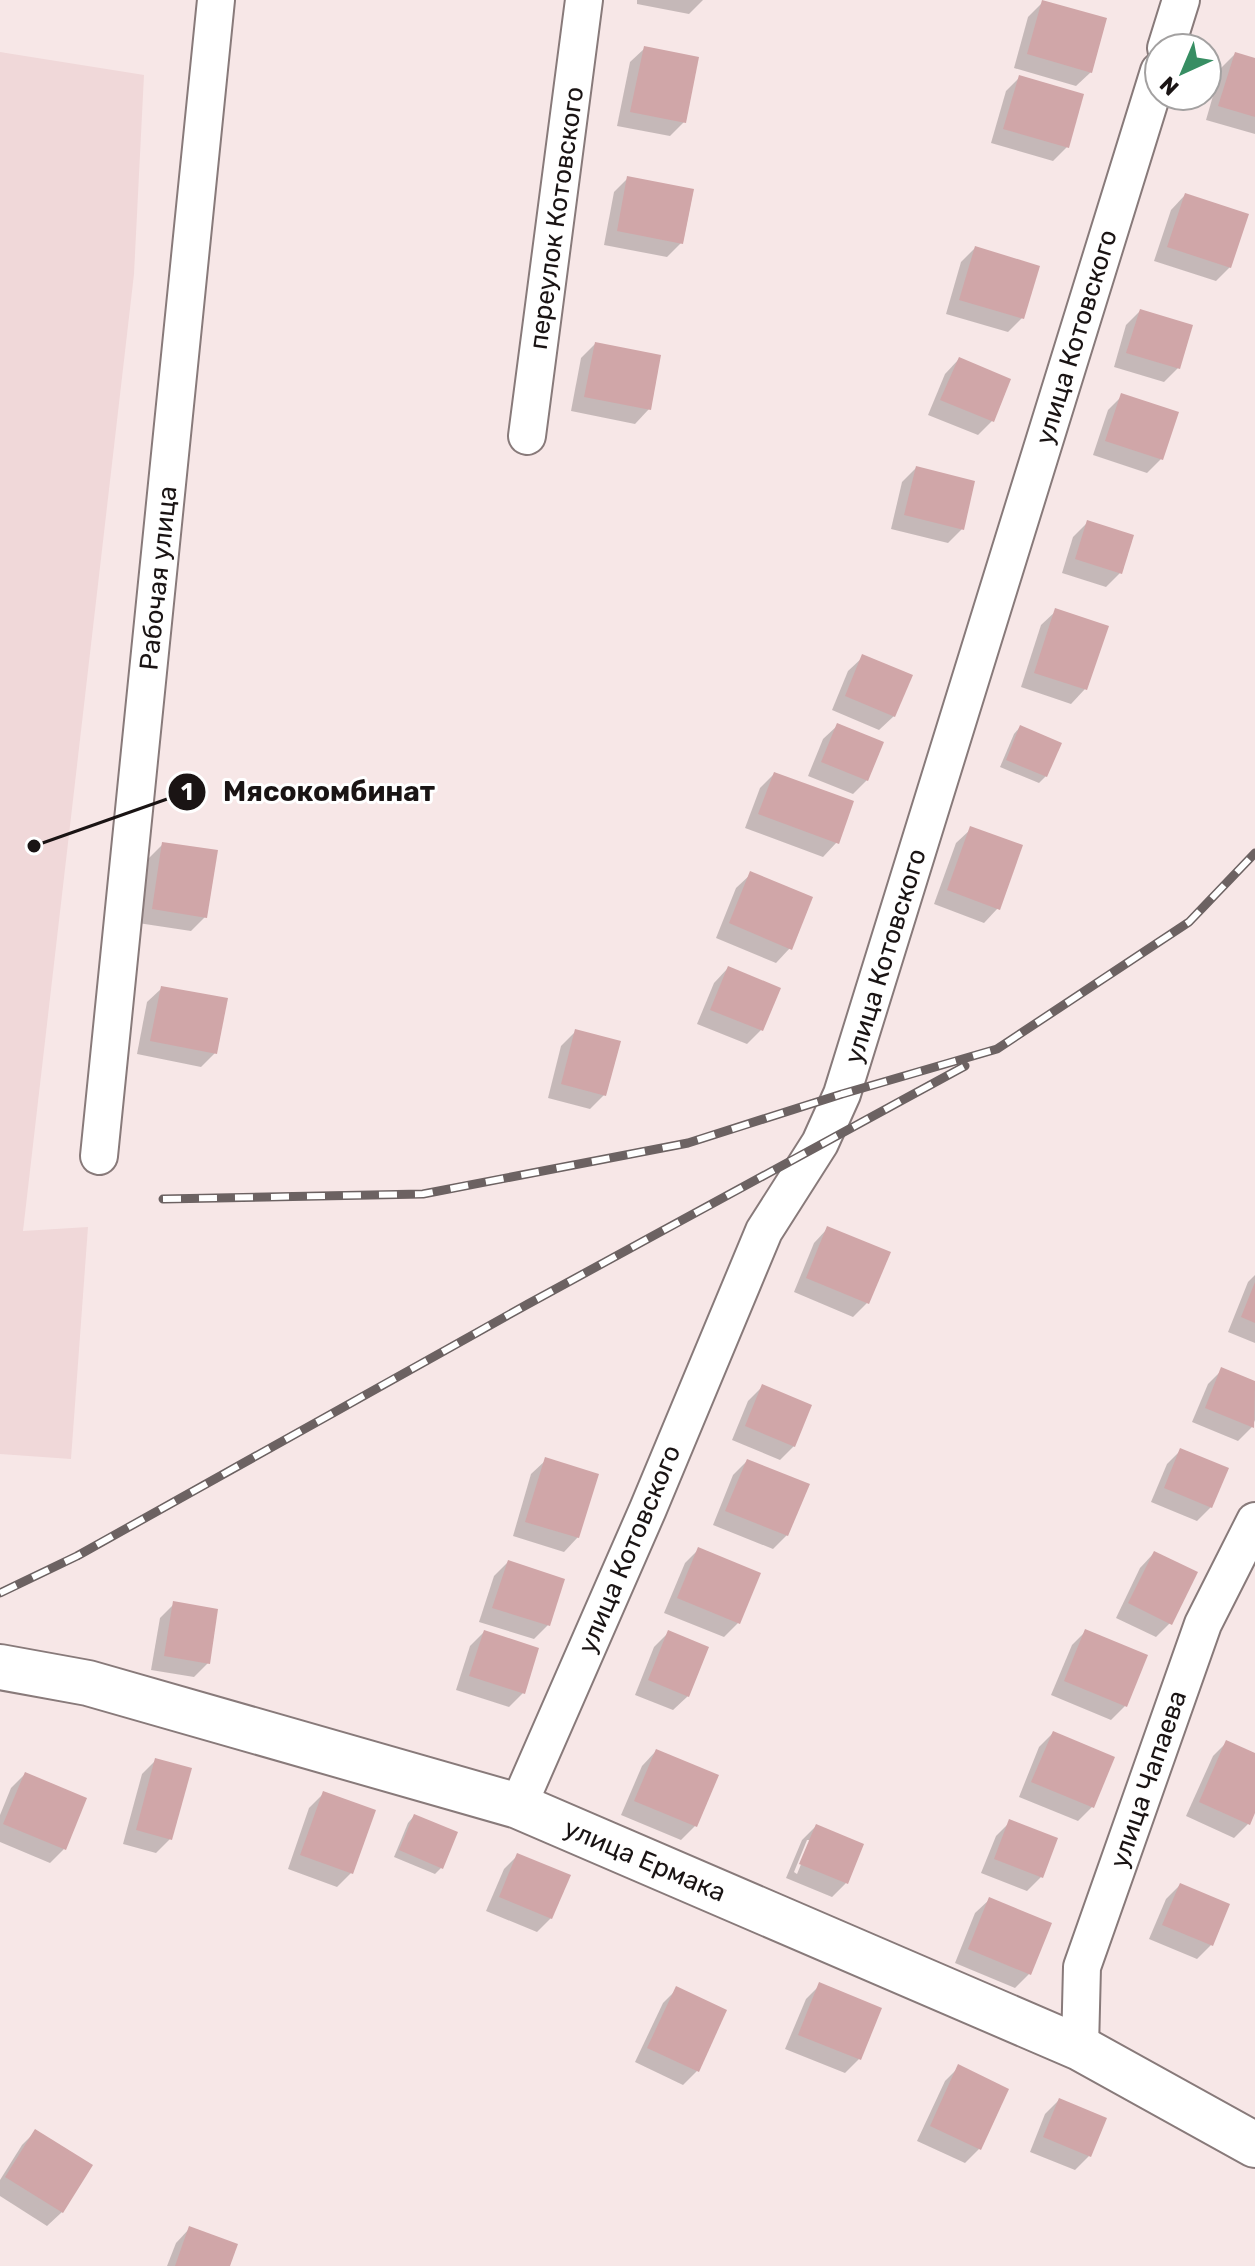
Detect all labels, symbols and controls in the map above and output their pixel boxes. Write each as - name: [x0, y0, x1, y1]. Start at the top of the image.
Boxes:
- north arrow: [1143, 32, 1223, 112]
- text: N: [1154, 71, 1185, 101]
- street label: переулок Котовского: [523, 85, 590, 352]
- street label: улица Котовского: [1029, 226, 1124, 448]
- street label: Рабочая улица: [133, 484, 184, 672]
- callout: Мясокомбинат: [167, 766, 451, 818]
- text: Мясокомбинат: [223, 775, 435, 808]
- text: 1: [181, 778, 193, 806]
- street label: улица Котовского: [838, 845, 933, 1067]
- street label: улица Котовского: [572, 1440, 687, 1658]
- street label: улица Чапаева: [1104, 1686, 1193, 1872]
- street label: улица Ермака: [559, 1812, 730, 1908]

